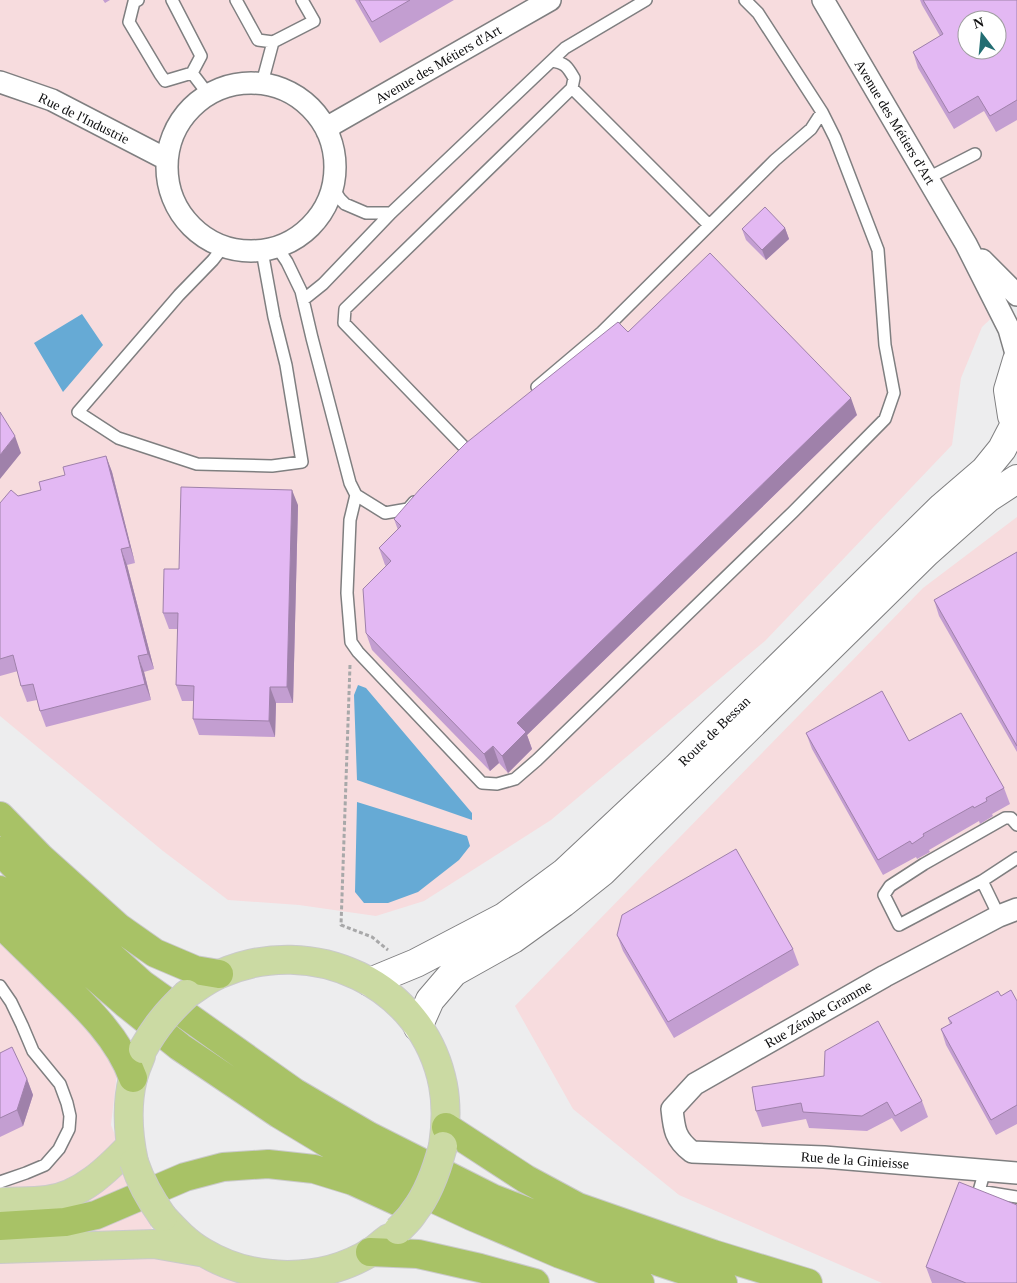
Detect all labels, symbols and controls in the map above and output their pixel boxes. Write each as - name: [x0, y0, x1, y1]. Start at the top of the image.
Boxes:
- north arrow: [957, 10, 1007, 60]
- text: N: [972, 14, 985, 32]
- street label: Avenue des Métiers d'Art: [373, 22, 504, 107]
- street label: Avenue des Métiers d'Art: [851, 57, 938, 187]
- street label: Rue de l'Industrie: [36, 90, 132, 147]
- street label: Route de Bessan: [676, 694, 753, 769]
- street label: Rue Zénobe Gramme: [762, 978, 874, 1051]
- street label: Rue de la Ginieisse: [800, 1149, 910, 1172]

